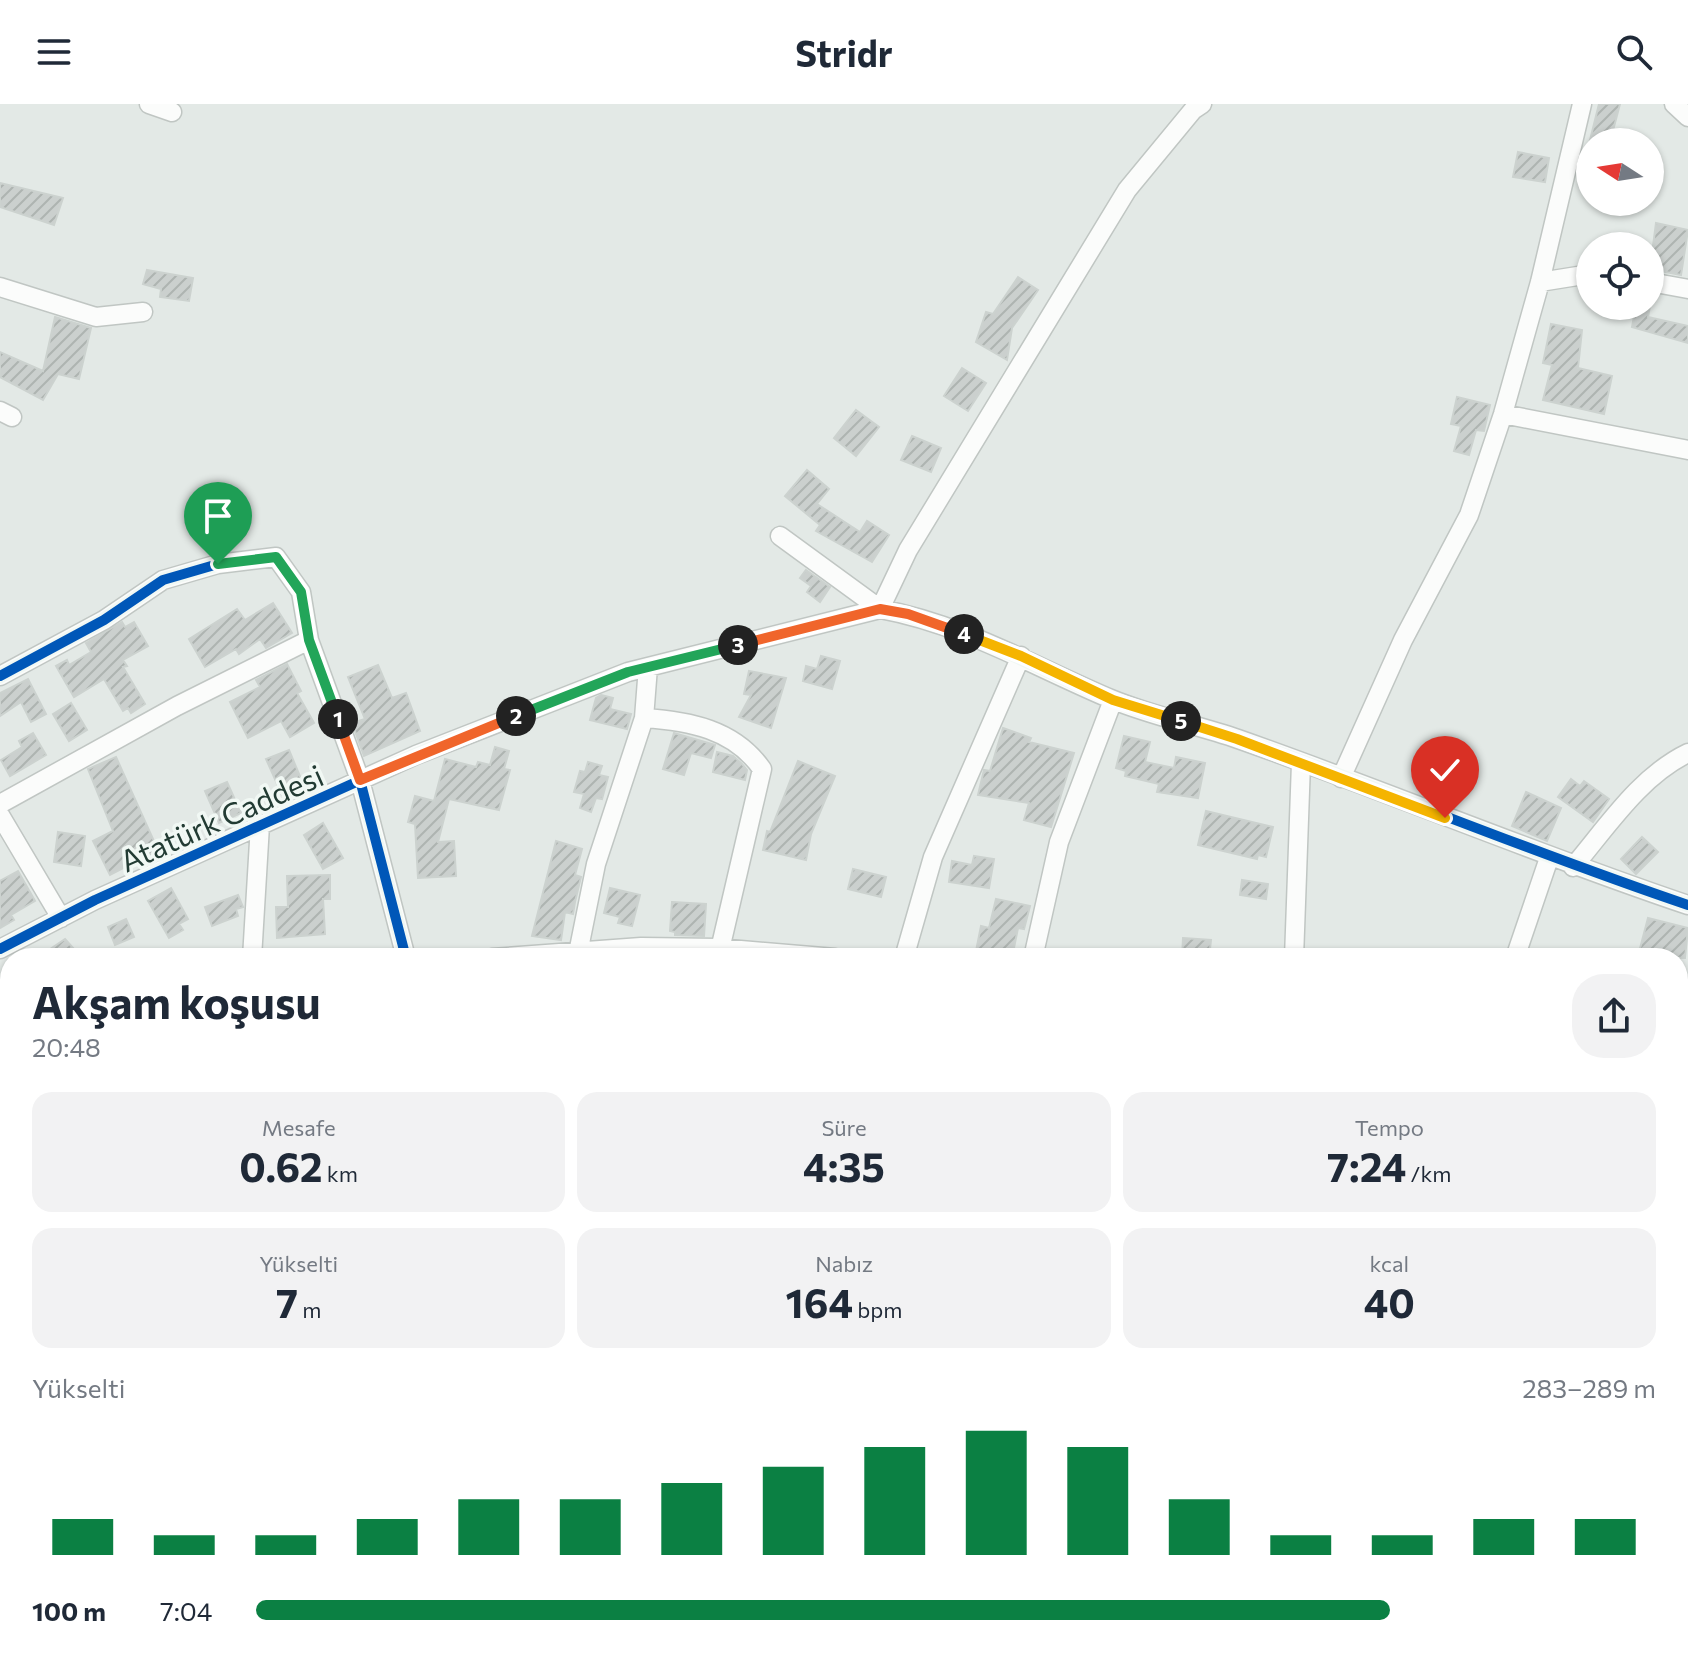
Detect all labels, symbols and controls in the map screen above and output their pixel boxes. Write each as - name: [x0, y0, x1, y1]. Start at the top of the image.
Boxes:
- icon: menu: [32, 30, 76, 74]
- text: Stridr: [795, 30, 893, 74]
- icon: search: [1612, 30, 1656, 74]
- north arrow: [1576, 128, 1664, 216]
- map controls: [1576, 128, 1664, 320]
- button: locate: [1576, 232, 1664, 320]
- pin: [184, 482, 252, 564]
- icon: arrive: [196, 494, 240, 538]
- pin: 4: [944, 614, 984, 654]
- text: 4: [957, 620, 971, 647]
- pin: 3: [718, 625, 758, 665]
- text: 3: [732, 631, 744, 658]
- pin: 2: [496, 696, 536, 736]
- pin: 1: [318, 699, 358, 739]
- pin: 5: [1161, 701, 1201, 741]
- text: 2: [510, 702, 522, 729]
- text: 1: [333, 705, 343, 732]
- text: 5: [1175, 707, 1187, 734]
- pin: [1411, 736, 1479, 818]
- icon: check: [1423, 748, 1467, 792]
- street label: Atatürk Caddesi: [114, 756, 328, 878]
- text: Akşam koşusu: [32, 974, 321, 1028]
- button: share: [1572, 974, 1656, 1058]
- text: 20:48: [32, 1031, 101, 1062]
- text: Mesafe: [262, 1114, 336, 1141]
- text: Süre: [821, 1114, 867, 1141]
- text: Tempo: [1355, 1114, 1424, 1141]
- text: 0.62: [239, 1141, 323, 1190]
- text: 4:35: [803, 1141, 885, 1190]
- text: 7:24: [1327, 1141, 1406, 1190]
- text: km: [323, 1160, 358, 1187]
- text: /km: [1406, 1160, 1452, 1187]
- text: Yükselti: [259, 1250, 338, 1277]
- text: Nabız: [815, 1250, 873, 1277]
- text: kcal: [1370, 1250, 1409, 1277]
- text: 7: [276, 1277, 298, 1326]
- text: 164: [786, 1277, 853, 1326]
- text: 40: [1364, 1277, 1415, 1326]
- text: m: [298, 1296, 321, 1323]
- text: bpm: [853, 1296, 902, 1323]
- text: Yükselti: [32, 1372, 125, 1403]
- text: 283–289 m: [1522, 1372, 1656, 1403]
- text: 100 m: [32, 1595, 106, 1626]
- text: 7:04: [160, 1595, 212, 1626]

